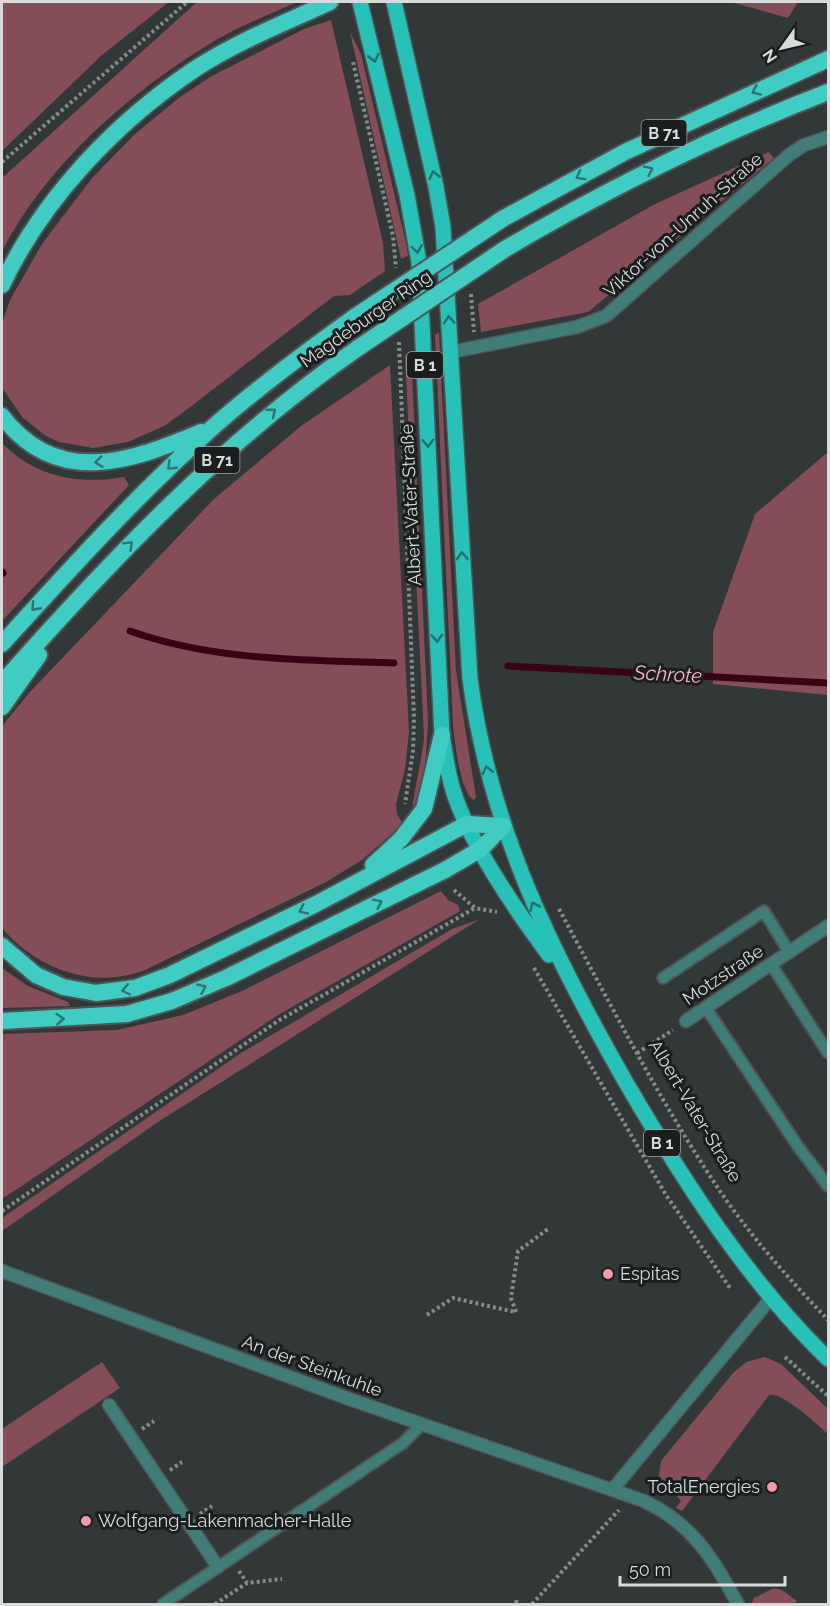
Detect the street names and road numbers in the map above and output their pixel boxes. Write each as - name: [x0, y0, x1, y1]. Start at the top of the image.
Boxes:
- road number: B 71: [642, 120, 686, 146]
- street label: Viktor-von-Unruh-Straße: [599, 148, 766, 301]
- street label: Magdeburger Ring: [296, 265, 435, 372]
- road number: B 1: [407, 352, 443, 378]
- street label: Albert-Vater-Straße: [396, 423, 425, 586]
- road number: B 71: [194, 447, 240, 473]
- street label: Motzstraße: [679, 940, 767, 1009]
- street label: Albert-Vater-Straße: [645, 1036, 746, 1186]
- road number: B 1: [644, 1130, 680, 1156]
- street label: An der Steinkuhle: [239, 1330, 385, 1401]

